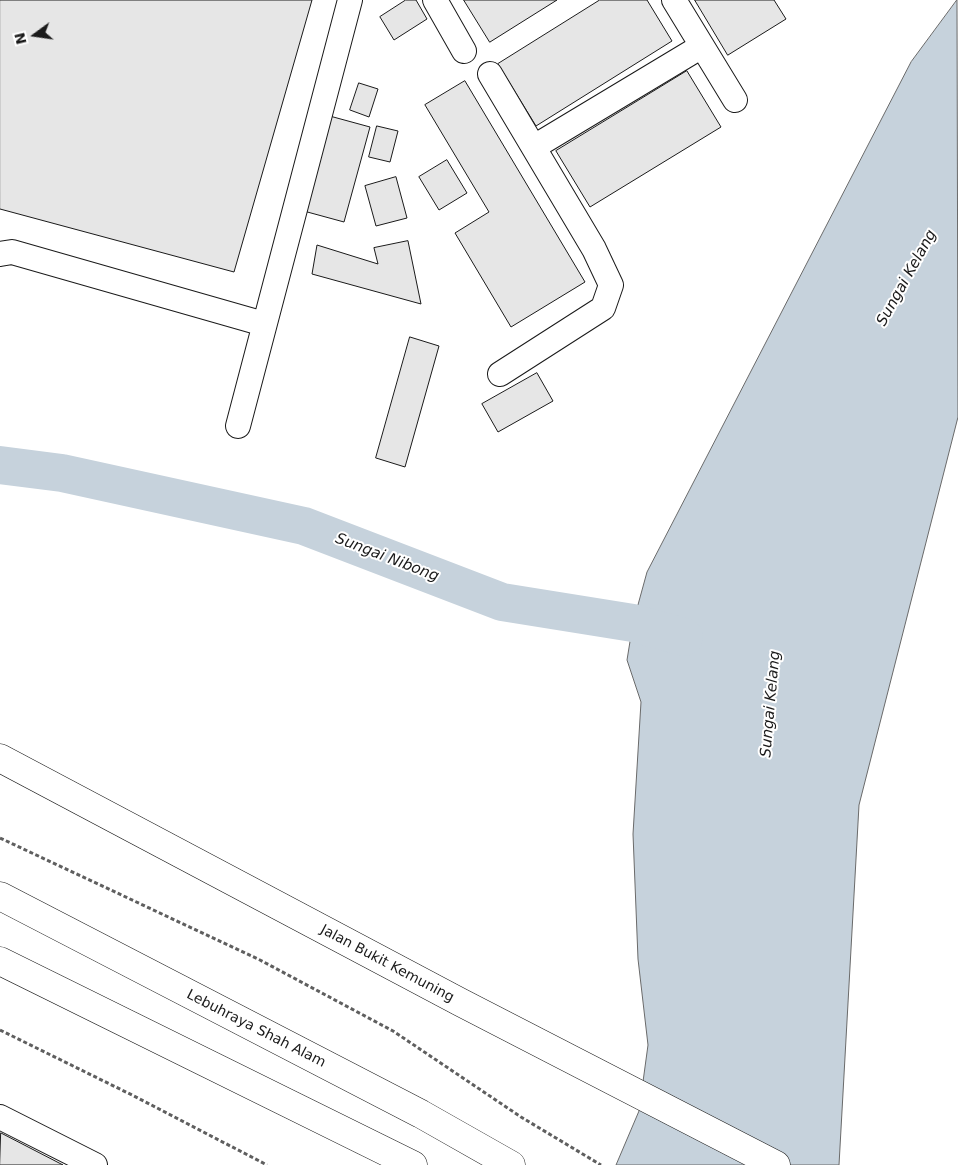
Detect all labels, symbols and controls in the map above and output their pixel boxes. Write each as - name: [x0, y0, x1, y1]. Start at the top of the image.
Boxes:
- north arrow: [10, 10, 60, 60]
- text: N: [11, 31, 30, 46]
- water label: Sungai Kelang: [873, 227, 941, 329]
- water label: Sungai Nibong: [333, 530, 441, 586]
- water label: Sungai Kelang: [757, 650, 785, 758]
- street label: Jalan Bukit Kemuning: [317, 922, 457, 1006]
- street label: Lebuhraya Shah Alam: [184, 987, 328, 1071]

